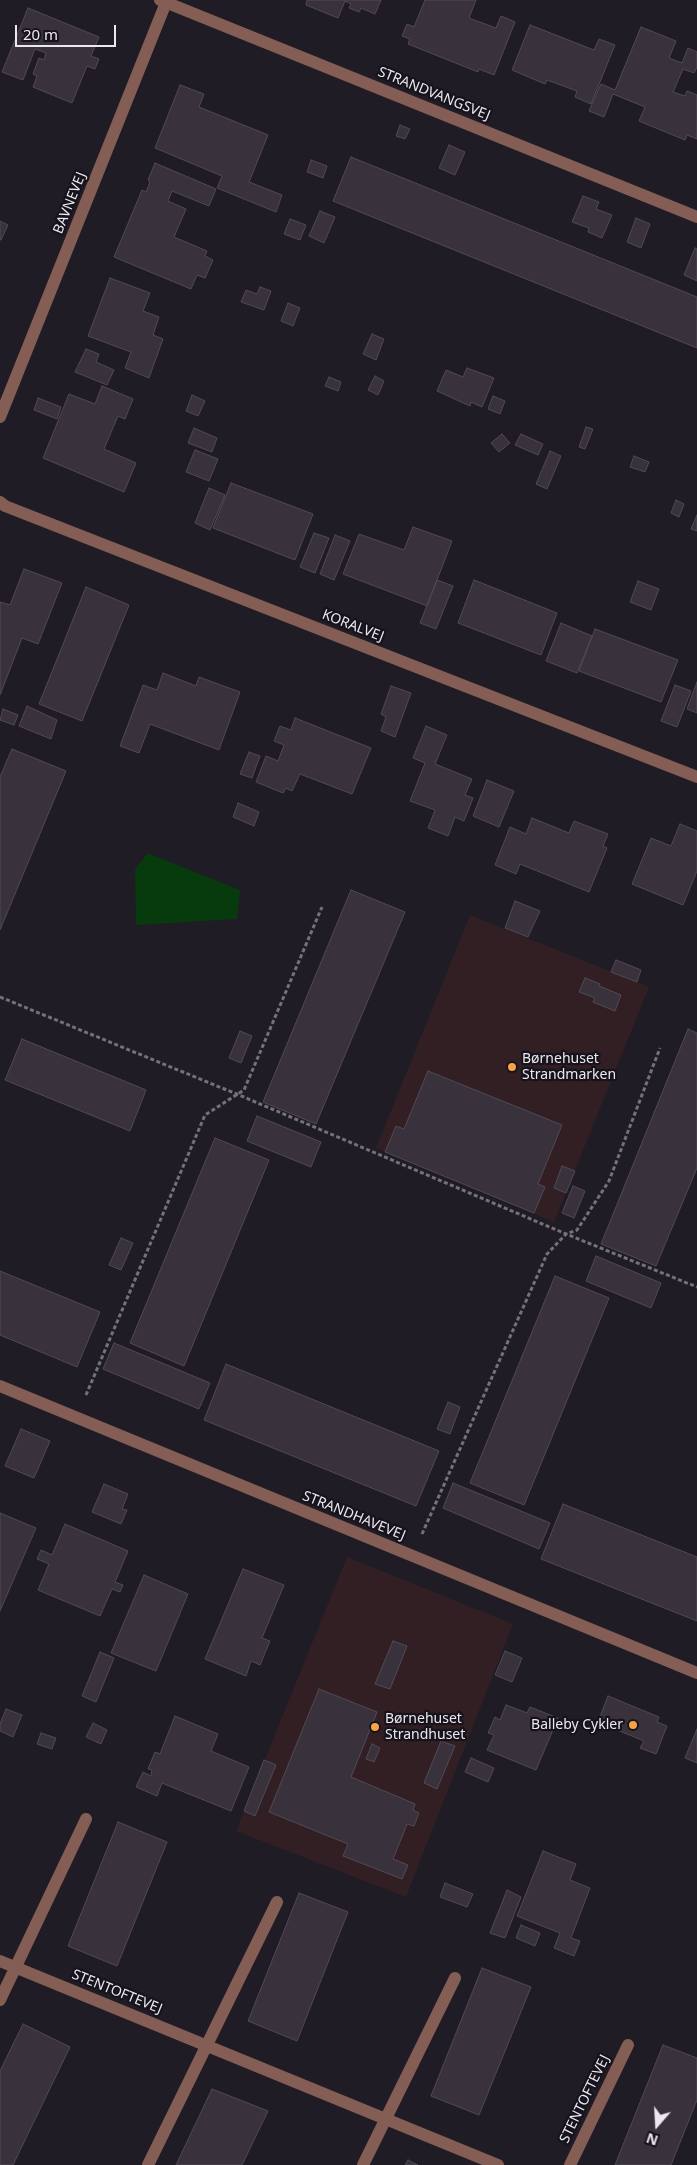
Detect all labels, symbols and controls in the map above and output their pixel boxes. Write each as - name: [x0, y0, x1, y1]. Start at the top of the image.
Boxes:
- scale bar: [18, 15, 119, 47]
- text: 20 m: [23, 24, 58, 44]
- street label: STRANDVANGSVEJ: [375, 64, 493, 124]
- street label: BAVNEVEJ: [50, 170, 90, 236]
- street label: KORALVEJ: [320, 607, 386, 645]
- place label: Børnehuset Strandmarken: [522, 1051, 616, 1084]
- marker: Børnehuset Strandmarken: [506, 1061, 518, 1073]
- street label: STRANDHAVEVEJ: [300, 1488, 408, 1544]
- place label: Børnehuset Strandhuset: [385, 1711, 465, 1744]
- place label: Balleby Cykler: [531, 1717, 623, 1733]
- marker: Balleby Cykler: [627, 1719, 639, 1731]
- marker: Børnehuset Strandhuset: [369, 1721, 381, 1733]
- street label: STENTOFTEVEJ: [69, 1966, 165, 2018]
- street label: STENTOFTEVEJ: [556, 2052, 614, 2146]
- north arrow: [632, 2100, 682, 2150]
- text: N: [643, 2129, 660, 2150]

